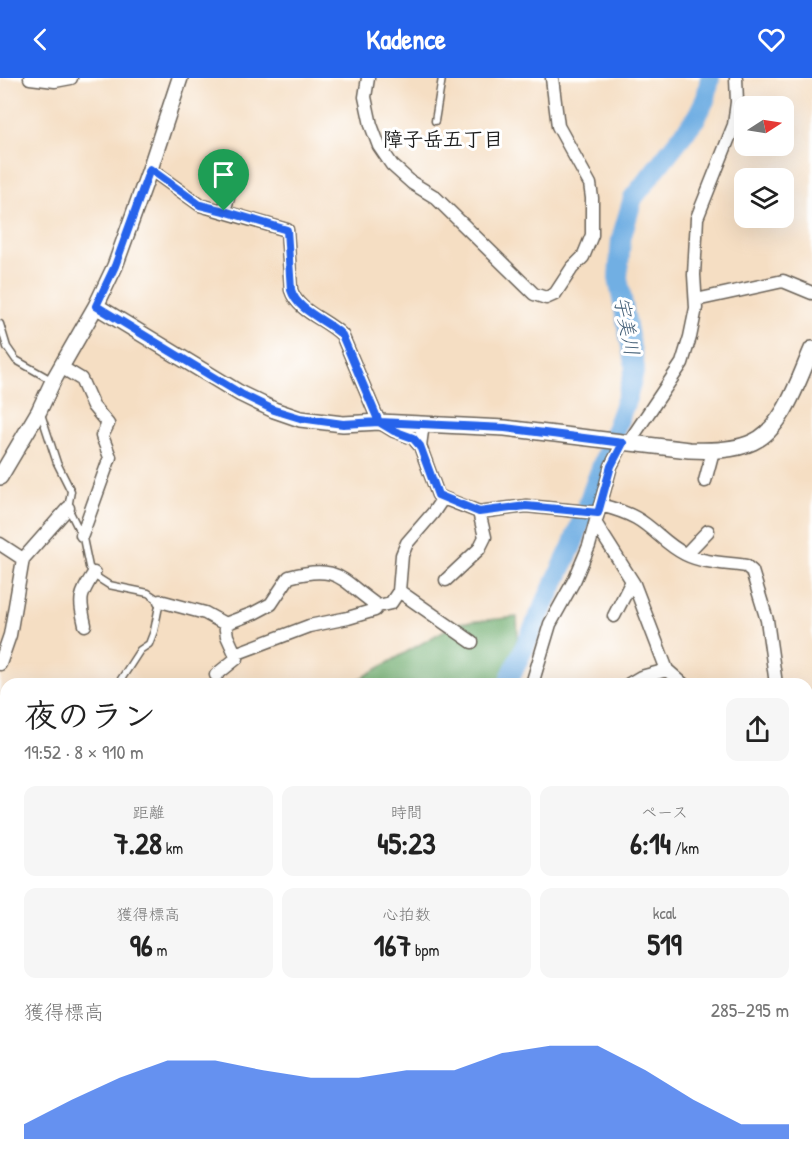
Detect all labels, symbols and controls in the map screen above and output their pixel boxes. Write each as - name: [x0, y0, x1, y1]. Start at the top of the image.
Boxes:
- text: Kadence: [366, 21, 446, 57]
- icon: back: [24, 23, 57, 56]
- icon: heart: [755, 23, 788, 56]
- north arrow: [734, 96, 794, 156]
- map controls: [734, 96, 794, 228]
- district label: 障子岳五丁目: [383, 125, 503, 152]
- pin: [198, 149, 249, 211]
- icon: arrive: [207, 158, 240, 191]
- button: layers: [734, 168, 794, 228]
- water label: 宇美川: [609, 294, 646, 358]
- text: 夜のラン: [24, 693, 156, 737]
- button: share: [726, 698, 789, 761]
- text: 19:52 · 8 × 910 m: [24, 738, 144, 765]
- text: 距離: [132, 801, 165, 823]
- text: 時間: [390, 801, 423, 823]
- text: ペース: [641, 801, 688, 823]
- text: 7.28: [114, 823, 162, 863]
- text: 45:23: [377, 823, 436, 863]
- text: 6:14: [630, 823, 671, 863]
- text: km: [162, 837, 183, 859]
- text: /km: [671, 837, 699, 859]
- text: kcal: [653, 902, 676, 924]
- text: 獲得標高: [116, 903, 181, 925]
- text: 心拍数: [382, 903, 431, 925]
- text: 519: [647, 924, 682, 964]
- text: 96: [130, 925, 153, 965]
- text: 167: [374, 925, 411, 965]
- text: m: [153, 939, 167, 961]
- text: bpm: [411, 939, 439, 961]
- text: 285–295 m: [711, 996, 789, 1023]
- text: 獲得標高: [24, 998, 104, 1025]

